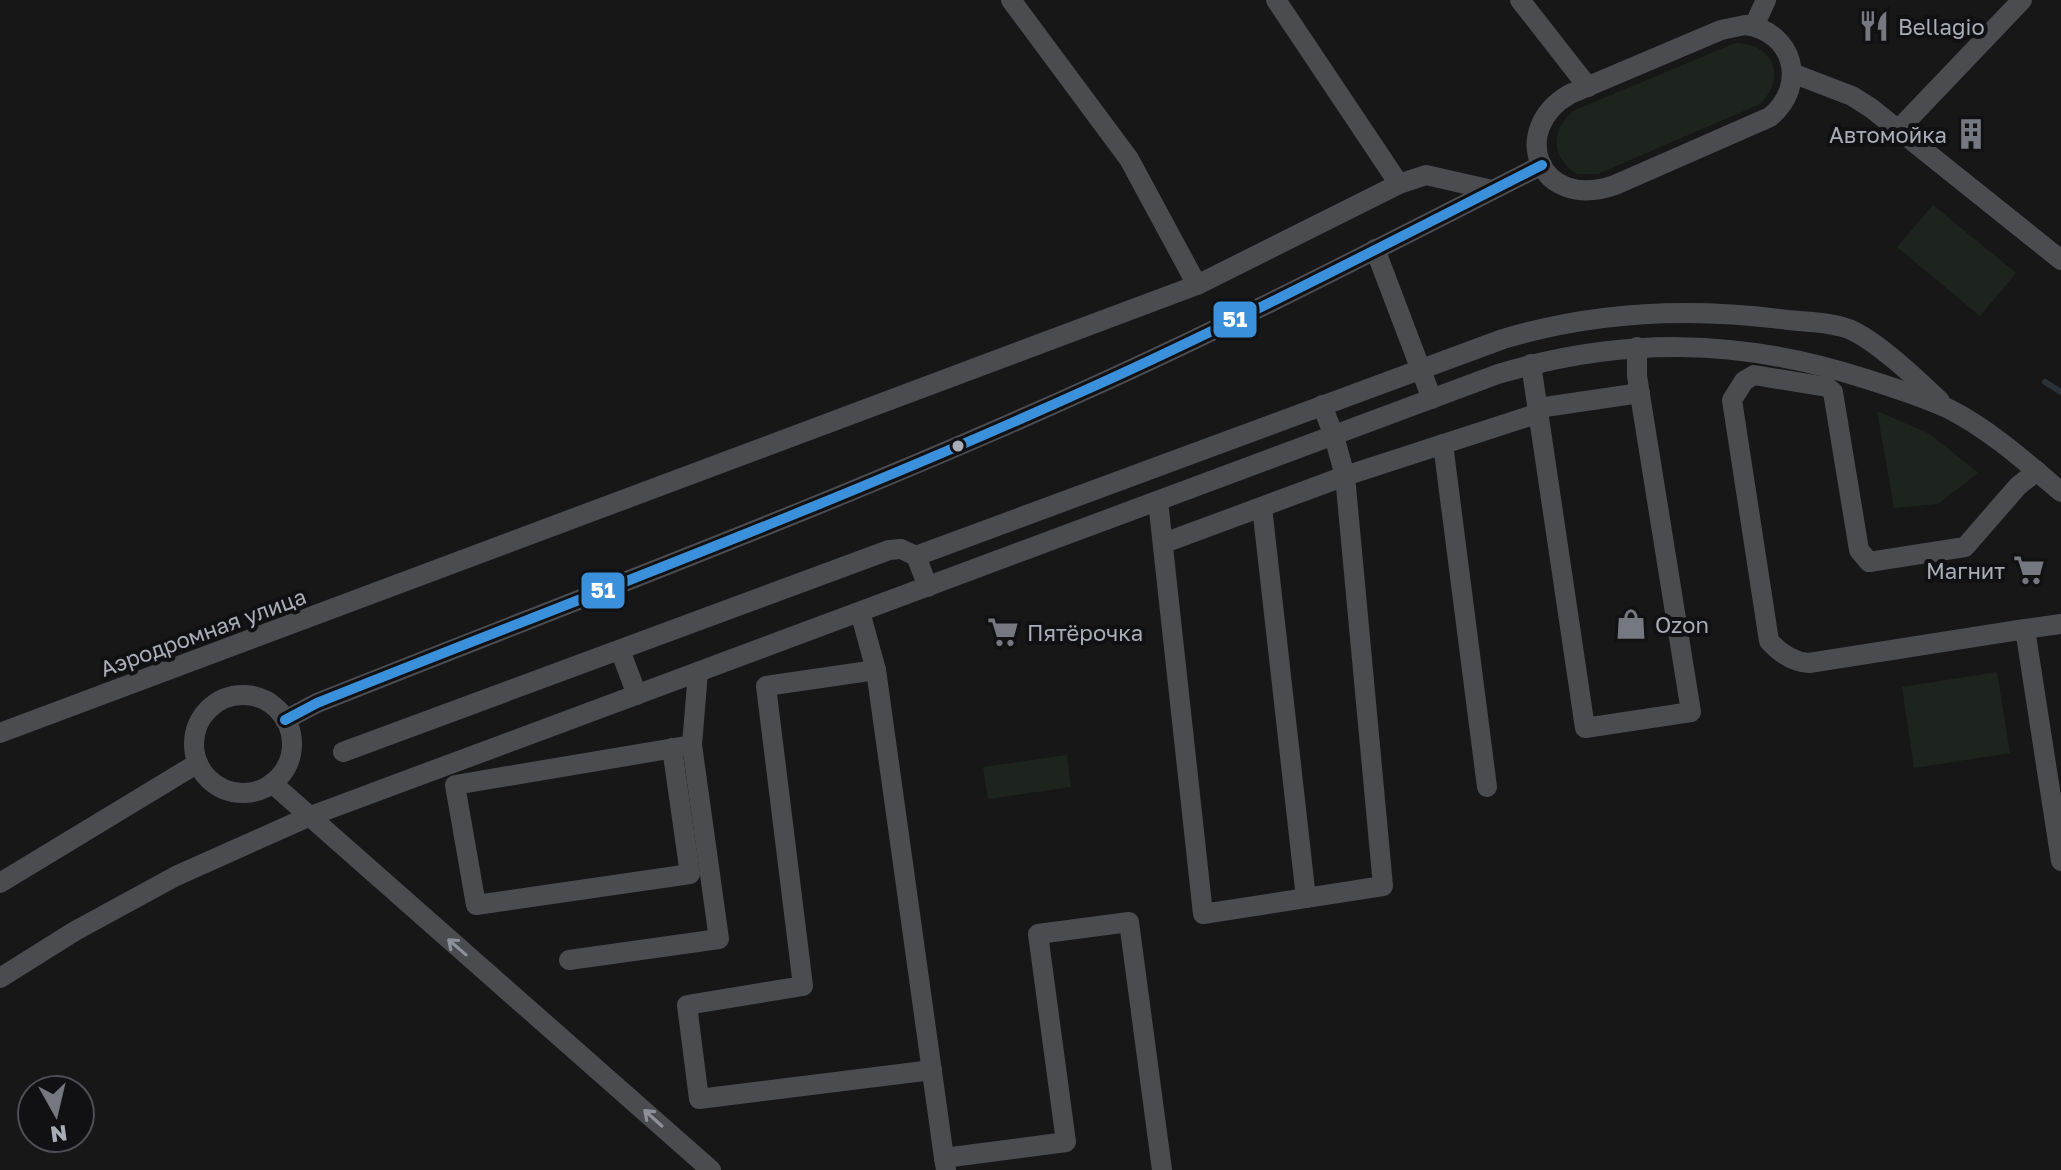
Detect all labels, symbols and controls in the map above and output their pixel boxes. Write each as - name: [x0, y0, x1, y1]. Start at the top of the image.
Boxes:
- restaurant icon: Bellagio: [1857, 9, 1891, 43]
- place label: Bellagio: [1898, 13, 1985, 40]
- building icon: Автомойка: [1954, 117, 1988, 151]
- place label: Автомойка: [1829, 121, 1947, 148]
- line badge: 51: [1212, 300, 1258, 339]
- text: 51: [1223, 305, 1247, 332]
- unlabelled marker: [950, 438, 966, 454]
- supermarket icon: Магнит: [2012, 553, 2046, 587]
- place label: Магнит: [1926, 557, 2005, 584]
- line badge: 51: [580, 571, 626, 610]
- text: 51: [591, 576, 615, 603]
- street label: Аэродромная улица: [96, 582, 310, 682]
- shop icon: Ozon: [1614, 607, 1648, 641]
- place label: Ozon: [1655, 611, 1709, 638]
- supermarket icon: Пятёрочка: [986, 615, 1020, 649]
- place label: Пятёрочка: [1027, 619, 1143, 646]
- one-way arrow: [448, 938, 468, 956]
- north arrow: [16, 1074, 96, 1154]
- one-way arrow: [644, 1109, 664, 1127]
- text: N: [49, 1120, 69, 1149]

